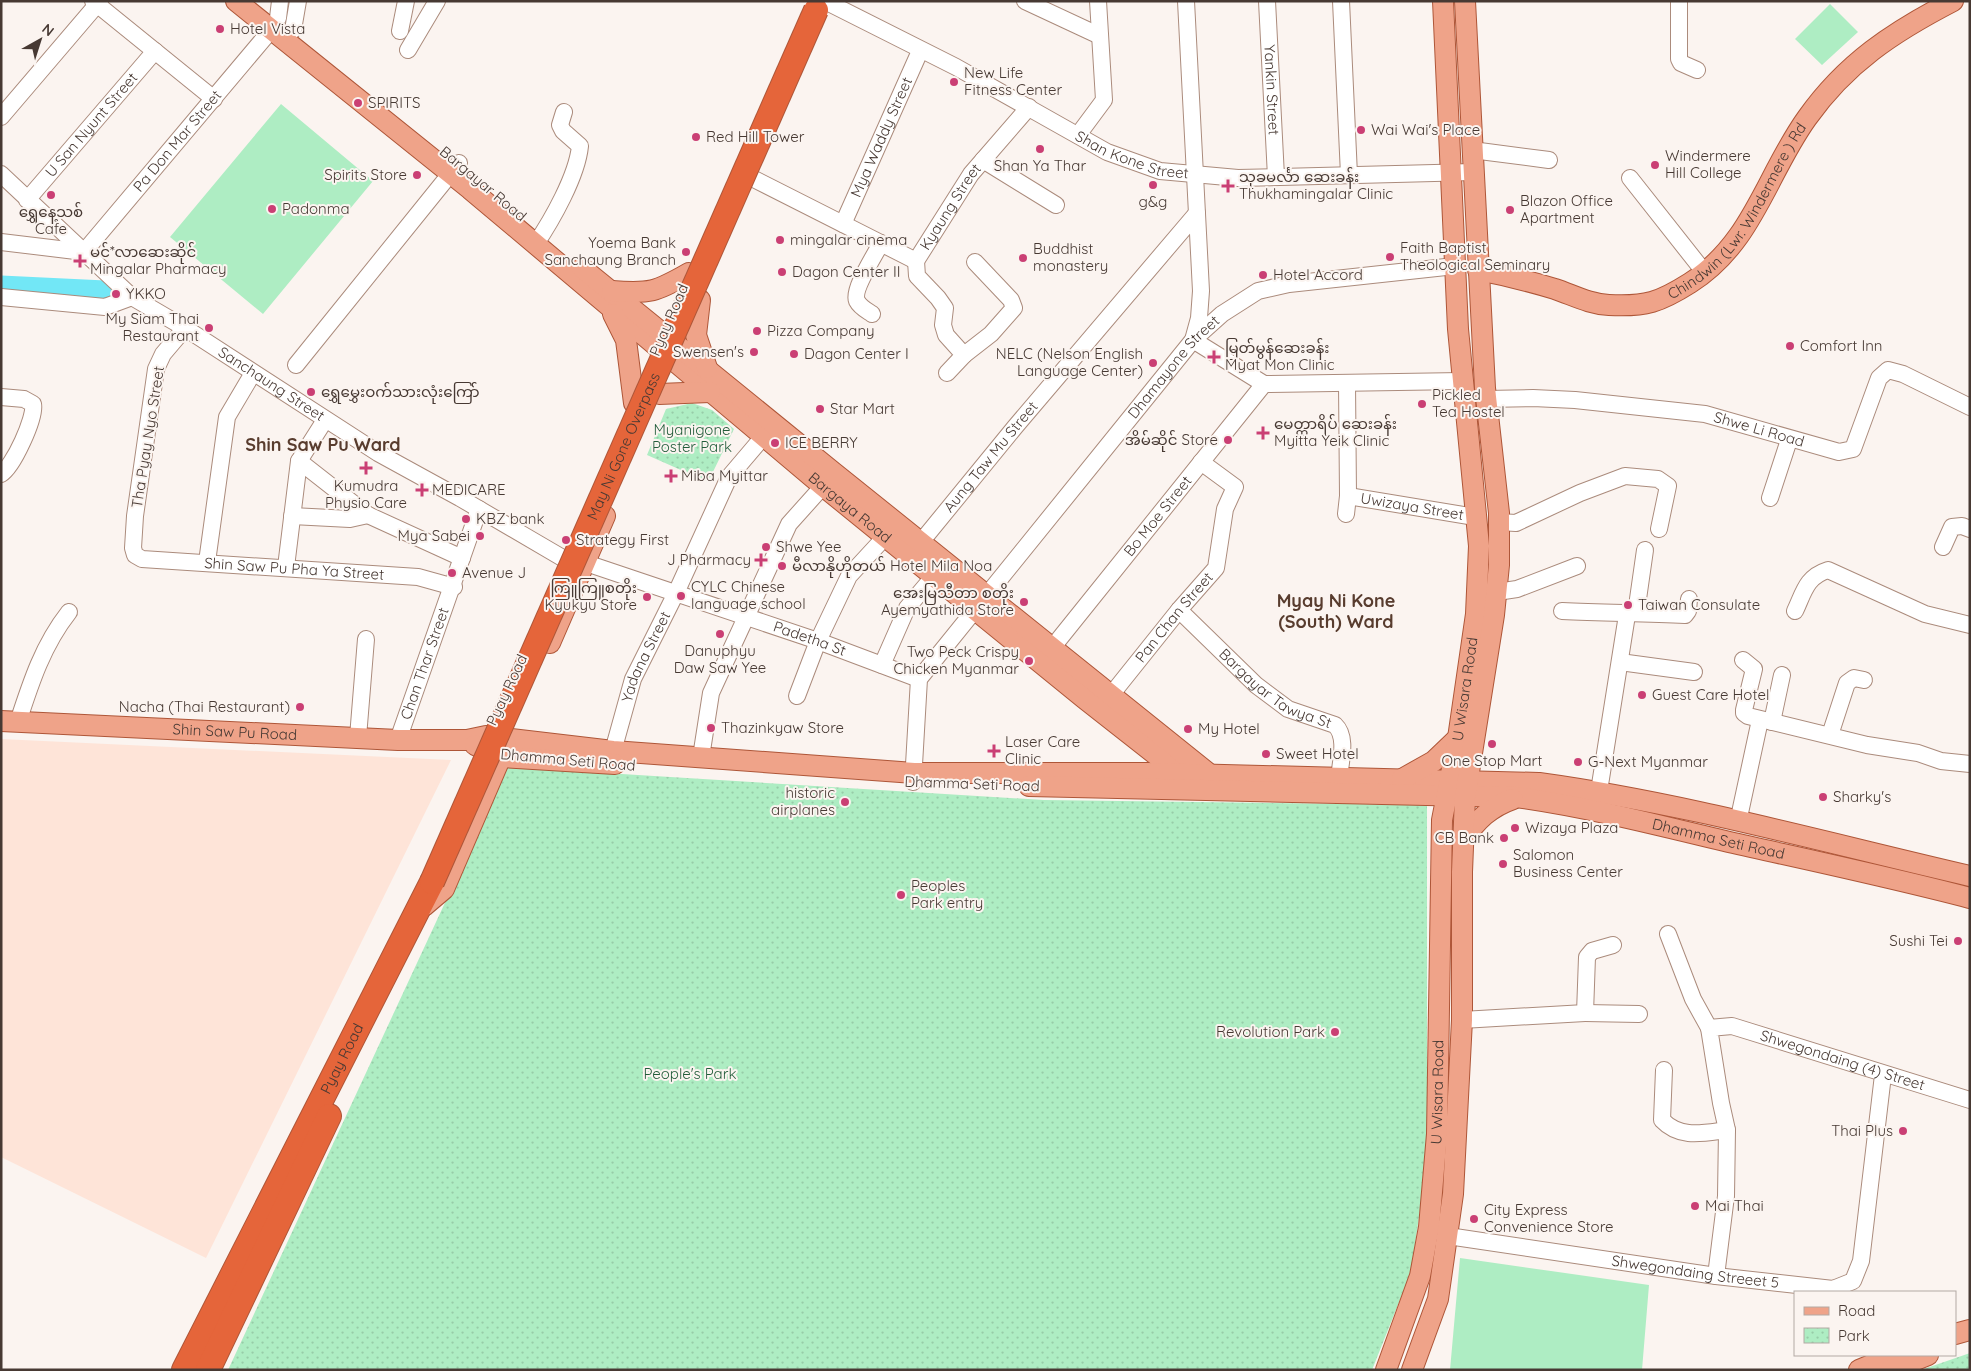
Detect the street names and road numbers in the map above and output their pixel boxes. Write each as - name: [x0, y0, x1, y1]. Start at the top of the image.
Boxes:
- street label: Yankin Street: [1260, 44, 1284, 136]
- street label: U San Nyunt Street: [41, 68, 141, 181]
- street label: Mya Waddy Street: [846, 74, 916, 200]
- street label: Pa Don Mar Street: [129, 86, 225, 196]
- street label: Chindwin (Lwr. Windermere ) Rd: [1664, 119, 1810, 303]
- street label: Shan Kone Street: [1072, 126, 1190, 183]
- street label: Bargayar Road: [436, 142, 531, 225]
- street label: Kyaung Street: [915, 159, 985, 253]
- street label: Pyay Road: [645, 281, 692, 359]
- street label: Dhamayone Street: [1123, 311, 1223, 422]
- street label: Sanchaung Street: [215, 342, 329, 425]
- street label: Tha Pyay Nyo Street: [127, 365, 168, 509]
- street label: May Ni Gone Overpass: [583, 370, 664, 523]
- street label: Aung Taw Mu Street: [939, 397, 1042, 516]
- street label: Shwe Li Road: [1712, 407, 1807, 451]
- street label: Bargaya Road: [805, 468, 896, 547]
- street label: Bo Moe Street: [1119, 472, 1196, 560]
- street label: Uwizaya Street: [1359, 488, 1465, 524]
- street label: Shin Saw Pu Pha Ya Street: [204, 553, 385, 584]
- street label: Pan Chan Street: [1131, 568, 1217, 666]
- street label: Chan Thar Street: [396, 605, 453, 722]
- street label: Yadana Street: [617, 608, 674, 704]
- street label: Padetha St: [771, 617, 849, 660]
- street label: U Wisara Road: [1448, 636, 1482, 742]
- street label: Bargayar Tawya St: [1215, 644, 1334, 732]
- street label: Pyay Road: [482, 651, 531, 728]
- street label: Shin Saw Pu Road: [172, 719, 297, 744]
- street label: Dhamma Seti Road: [500, 744, 636, 775]
- street label: Dhamma Seti Road: [904, 772, 1040, 795]
- street label: Dhamma Seti Road: [1650, 814, 1787, 863]
- street label: Pyay Road: [316, 1020, 367, 1097]
- street label: Shwegondaing (4) Street: [1758, 1025, 1927, 1094]
- street label: U Wisara Road: [1426, 1040, 1448, 1145]
- street label: Shwegondaing Streeet 5: [1610, 1251, 1780, 1292]

